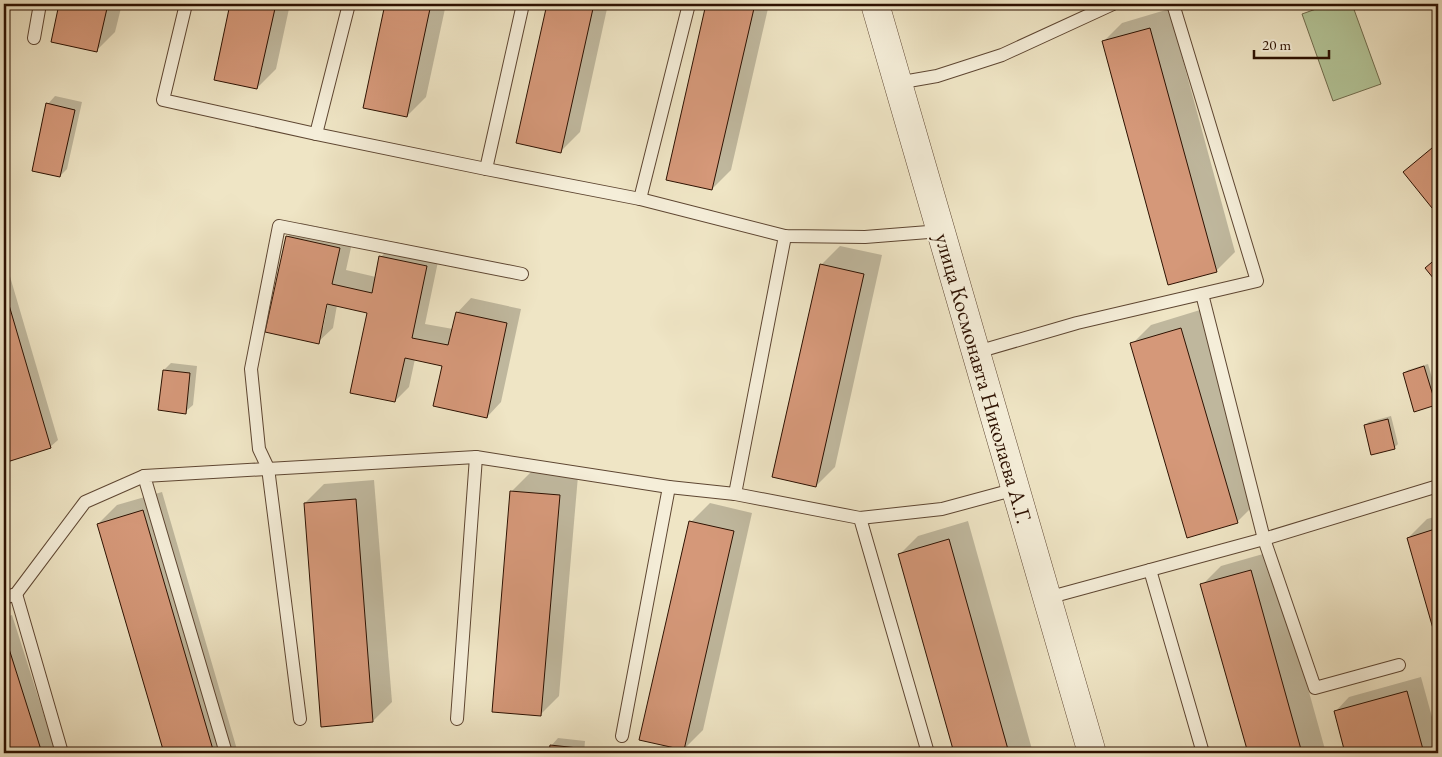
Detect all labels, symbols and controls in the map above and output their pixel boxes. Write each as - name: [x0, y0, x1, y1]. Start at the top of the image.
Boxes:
- scale bar: [1254, 28, 1330, 60]
- text: 20 m: [1262, 35, 1291, 54]
- street label: улица Космонавта Николаева А.Г.: [928, 230, 1039, 527]

